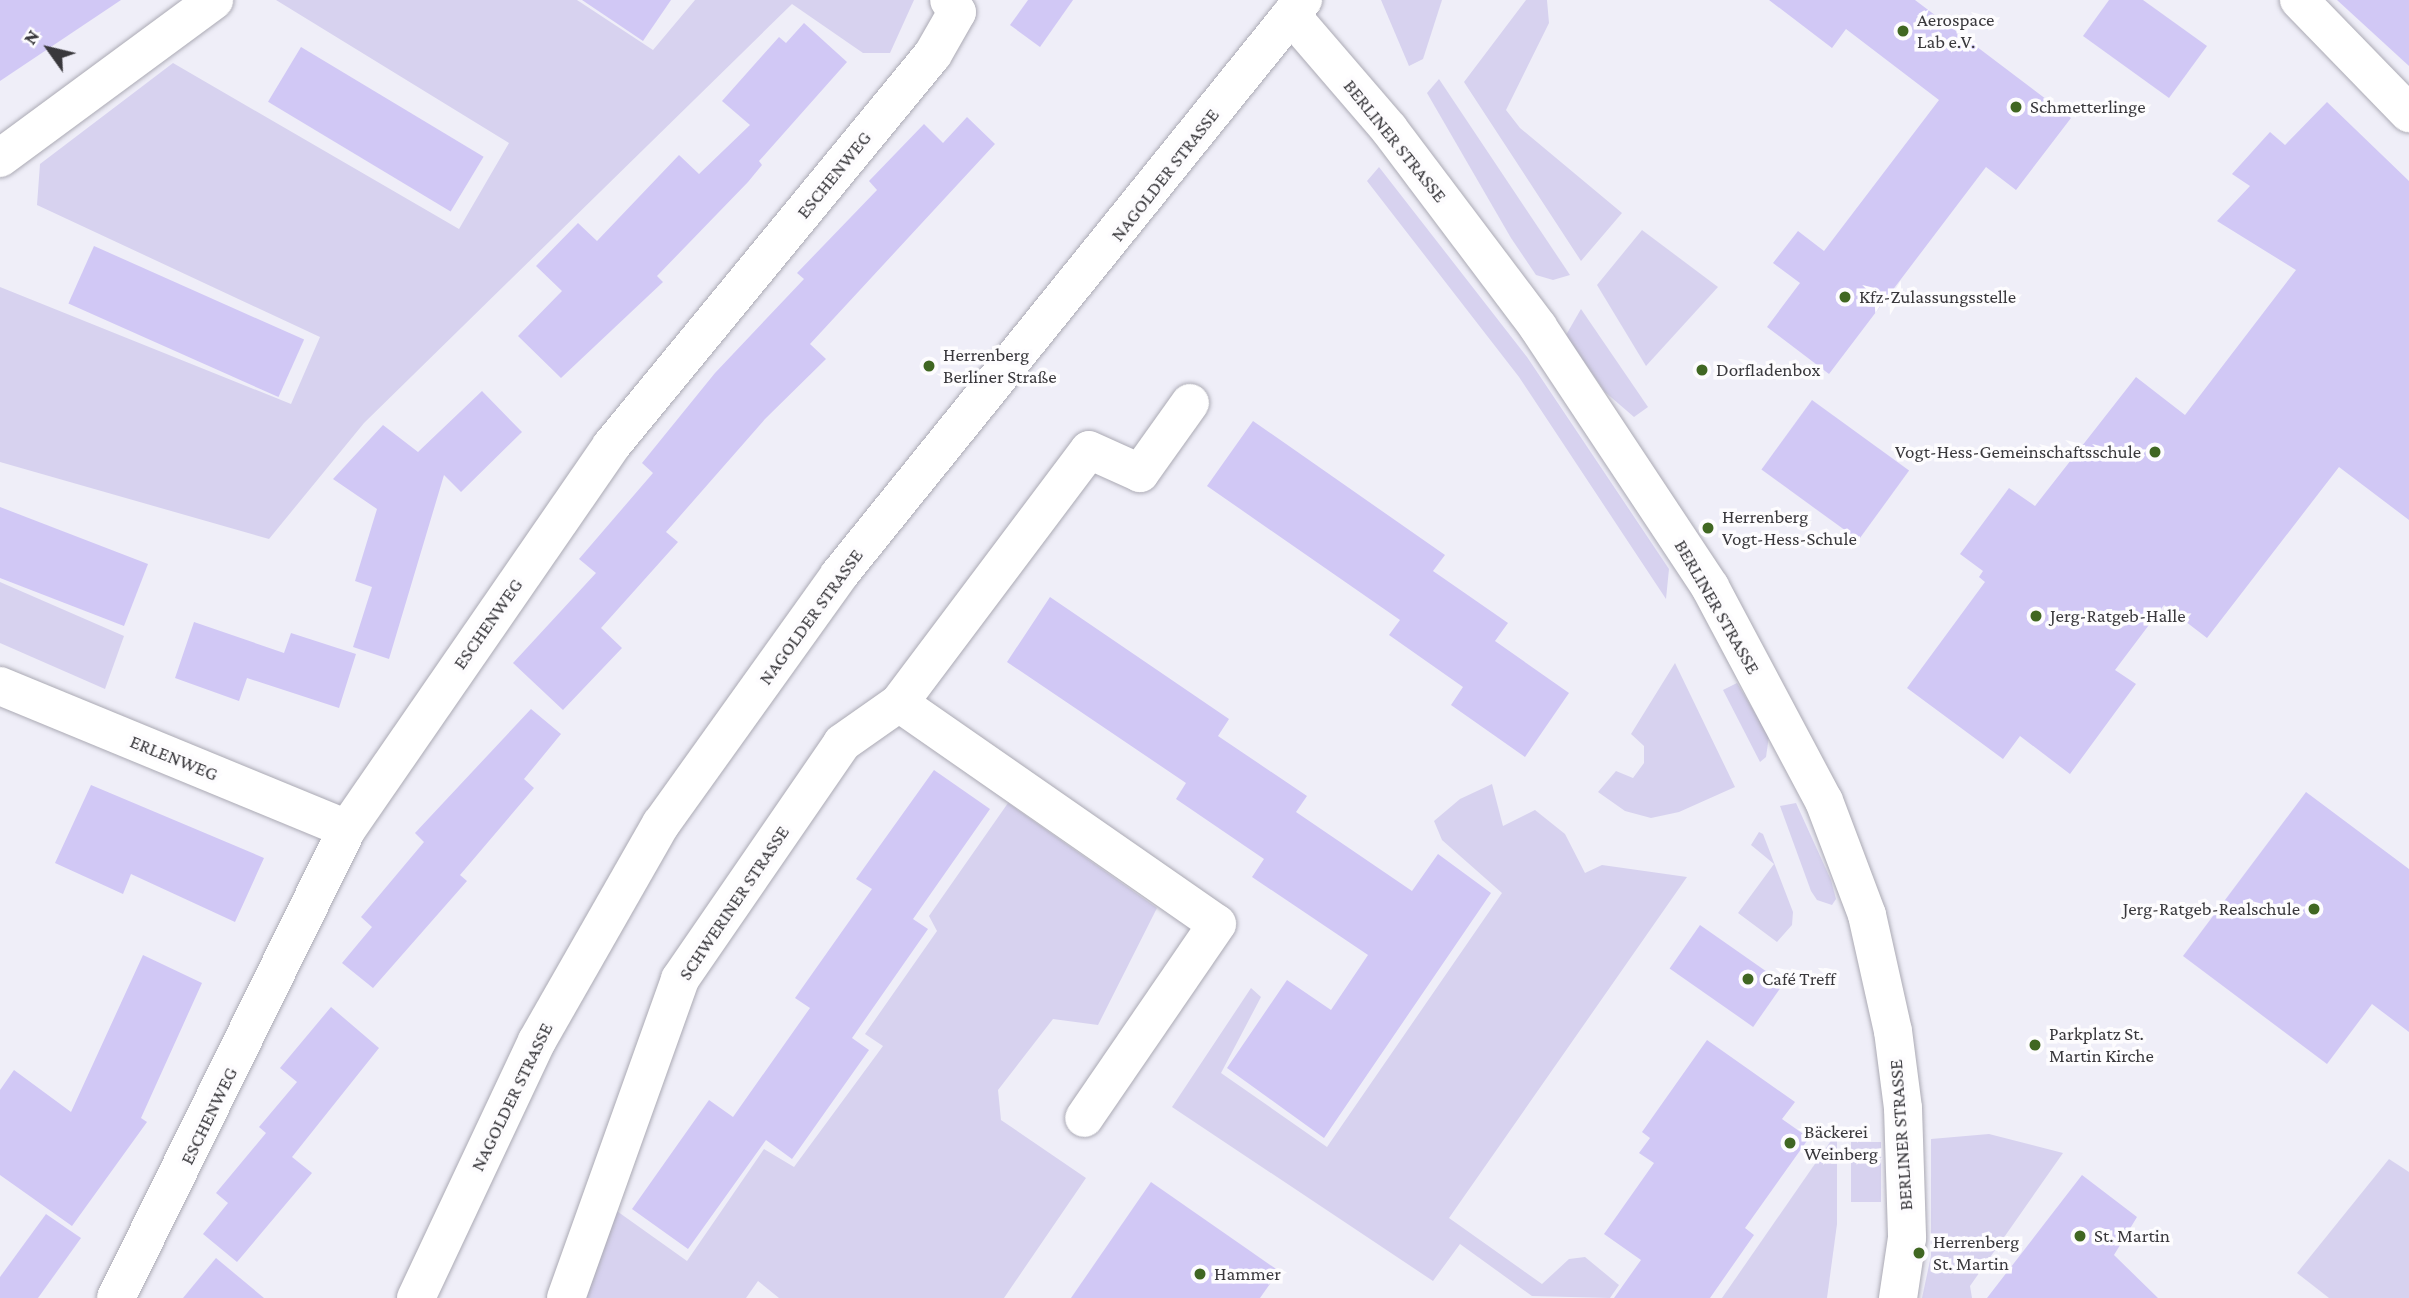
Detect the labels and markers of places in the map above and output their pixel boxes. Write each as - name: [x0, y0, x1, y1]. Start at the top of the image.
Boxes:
- place label: Aerospace Lab e.V.: [1917, 9, 1994, 53]
- marker: Aerospace Lab e.V.: [1895, 23, 1911, 39]
- place label: Schmetterlinge: [2030, 96, 2146, 118]
- marker: Schmetterlinge: [2008, 99, 2024, 115]
- place label: Kfz-Zulassungsstelle: [1859, 286, 2016, 308]
- marker: Kfz-Zulassungsstelle: [1837, 289, 1853, 305]
- place label: Herrenberg Berliner Straße: [943, 344, 1056, 388]
- marker: Herrenberg Berliner Straße: [921, 358, 937, 374]
- place label: Dorfladenbox: [1716, 359, 1820, 381]
- marker: Dorfladenbox: [1694, 362, 1710, 378]
- place label: Vogt-Hess-Gemeinschaftsschule: [1895, 441, 2141, 463]
- marker: Vogt-Hess-Gemeinschaftsschule: [2147, 444, 2163, 460]
- place label: Herrenberg Vogt-Hess-Schule: [1722, 506, 1857, 550]
- marker: Herrenberg Vogt-Hess-Schule: [1700, 520, 1716, 536]
- place label: Jerg-Ratgeb-Halle: [2050, 605, 2186, 627]
- marker: Jerg-Ratgeb-Halle: [2028, 608, 2044, 624]
- place label: Jerg-Ratgeb-Realschule: [2123, 898, 2300, 920]
- marker: Jerg-Ratgeb-Realschule: [2306, 901, 2322, 917]
- place label: Café Treff: [1762, 968, 1836, 990]
- marker: Café Treff: [1740, 971, 1756, 987]
- place label: Parkplatz St. Martin Kirche: [2049, 1023, 2154, 1067]
- marker: Parkplatz St. Martin Kirche: [2027, 1037, 2043, 1053]
- place label: Bäckerei Weinberg: [1804, 1121, 1878, 1165]
- marker: Bäckerei Weinberg: [1782, 1135, 1798, 1151]
- place label: St. Martin: [2094, 1225, 2170, 1247]
- marker: St. Martin: [2072, 1228, 2088, 1244]
- place label: Herrenberg St. Martin: [1933, 1231, 2019, 1275]
- marker: Herrenberg St. Martin: [1911, 1245, 1927, 1261]
- place label: Hammer: [1214, 1263, 1281, 1285]
- marker: Hammer: [1192, 1266, 1208, 1282]

